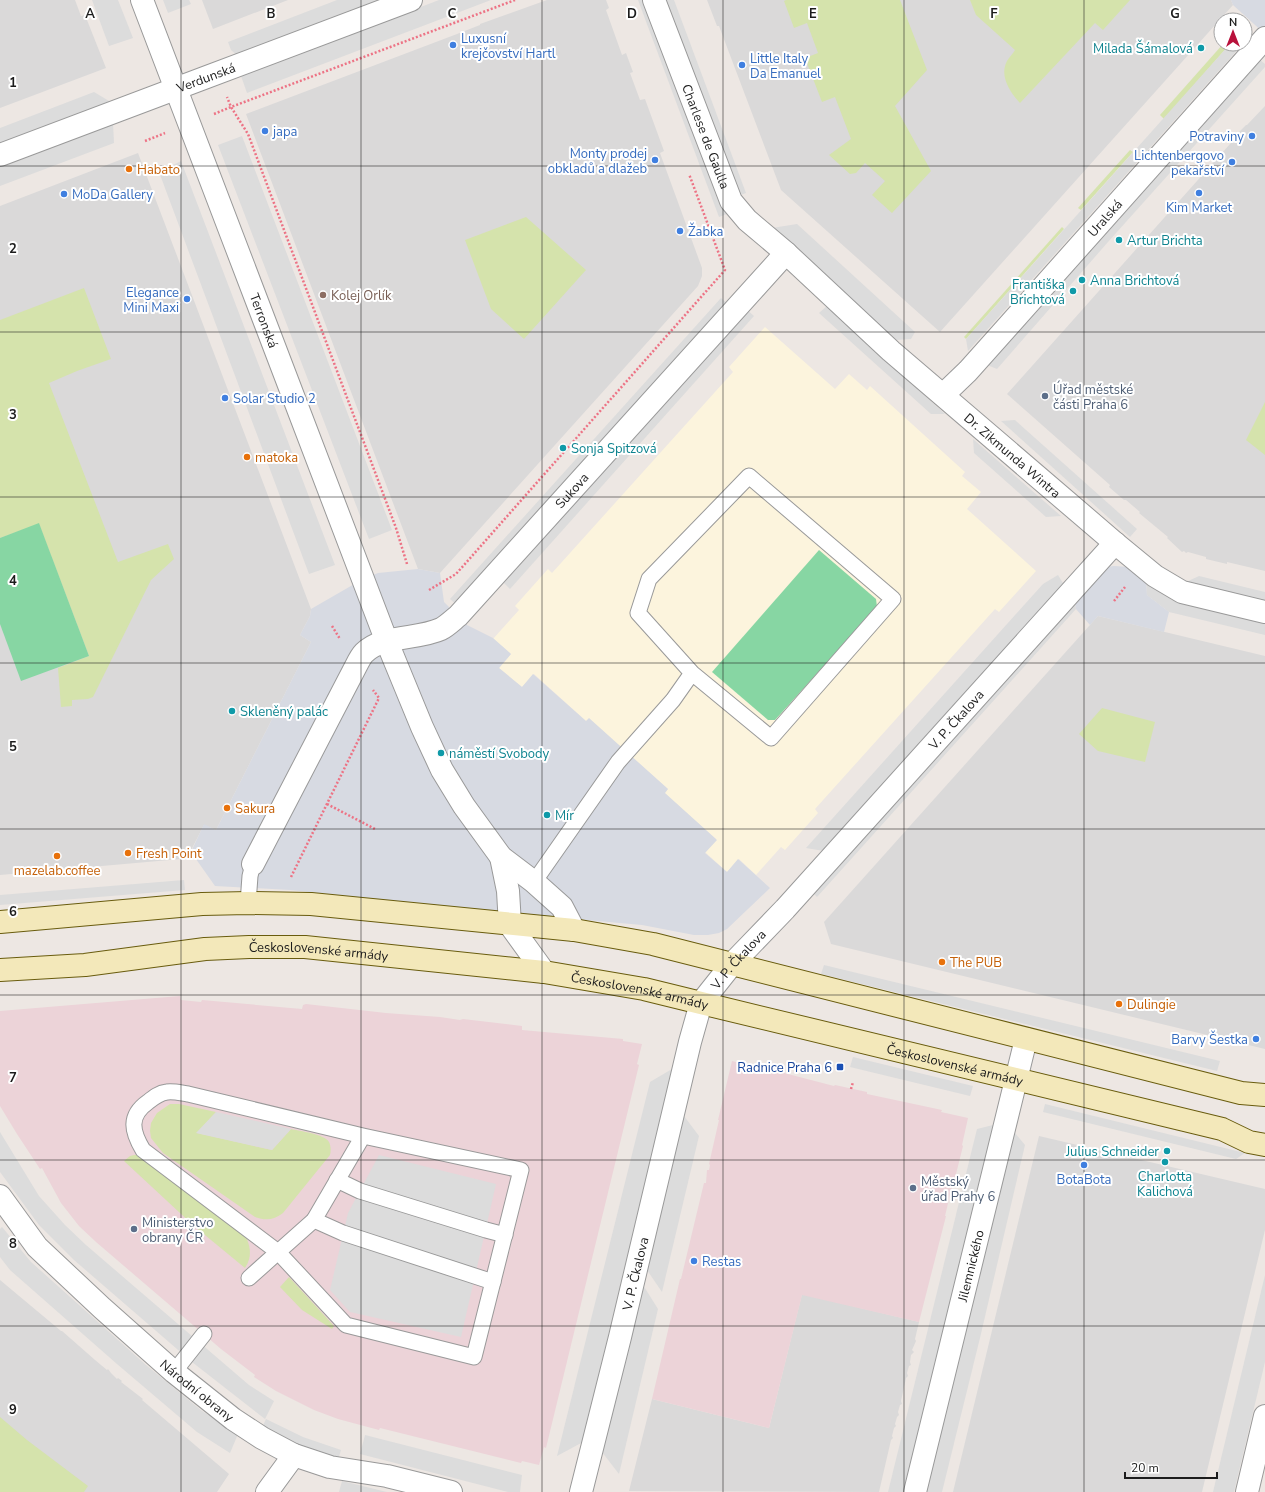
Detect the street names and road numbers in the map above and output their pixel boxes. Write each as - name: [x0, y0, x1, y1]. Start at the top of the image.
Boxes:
- street label: Verdunská: [173, 59, 238, 98]
- street label: Charlese de Gaulla: [677, 82, 734, 192]
- street label: Uralská: [1084, 196, 1127, 241]
- street label: Terronská: [245, 291, 282, 351]
- street label: Dr. Zikmunda Wintra: [960, 409, 1064, 503]
- street label: Sukova: [551, 469, 593, 513]
- street label: V. P. Čkalova: [924, 686, 988, 755]
- street label: V. P. Čkalova: [707, 926, 771, 994]
- street label: Československé armády: [249, 938, 389, 966]
- street label: Československé armády: [569, 968, 710, 1015]
- street label: Československé armády: [885, 1039, 1025, 1091]
- street label: Jilemnického: [954, 1228, 989, 1305]
- street label: V. P. Čkalova: [618, 1235, 653, 1313]
- street label: Národní obrany: [156, 1356, 238, 1426]

